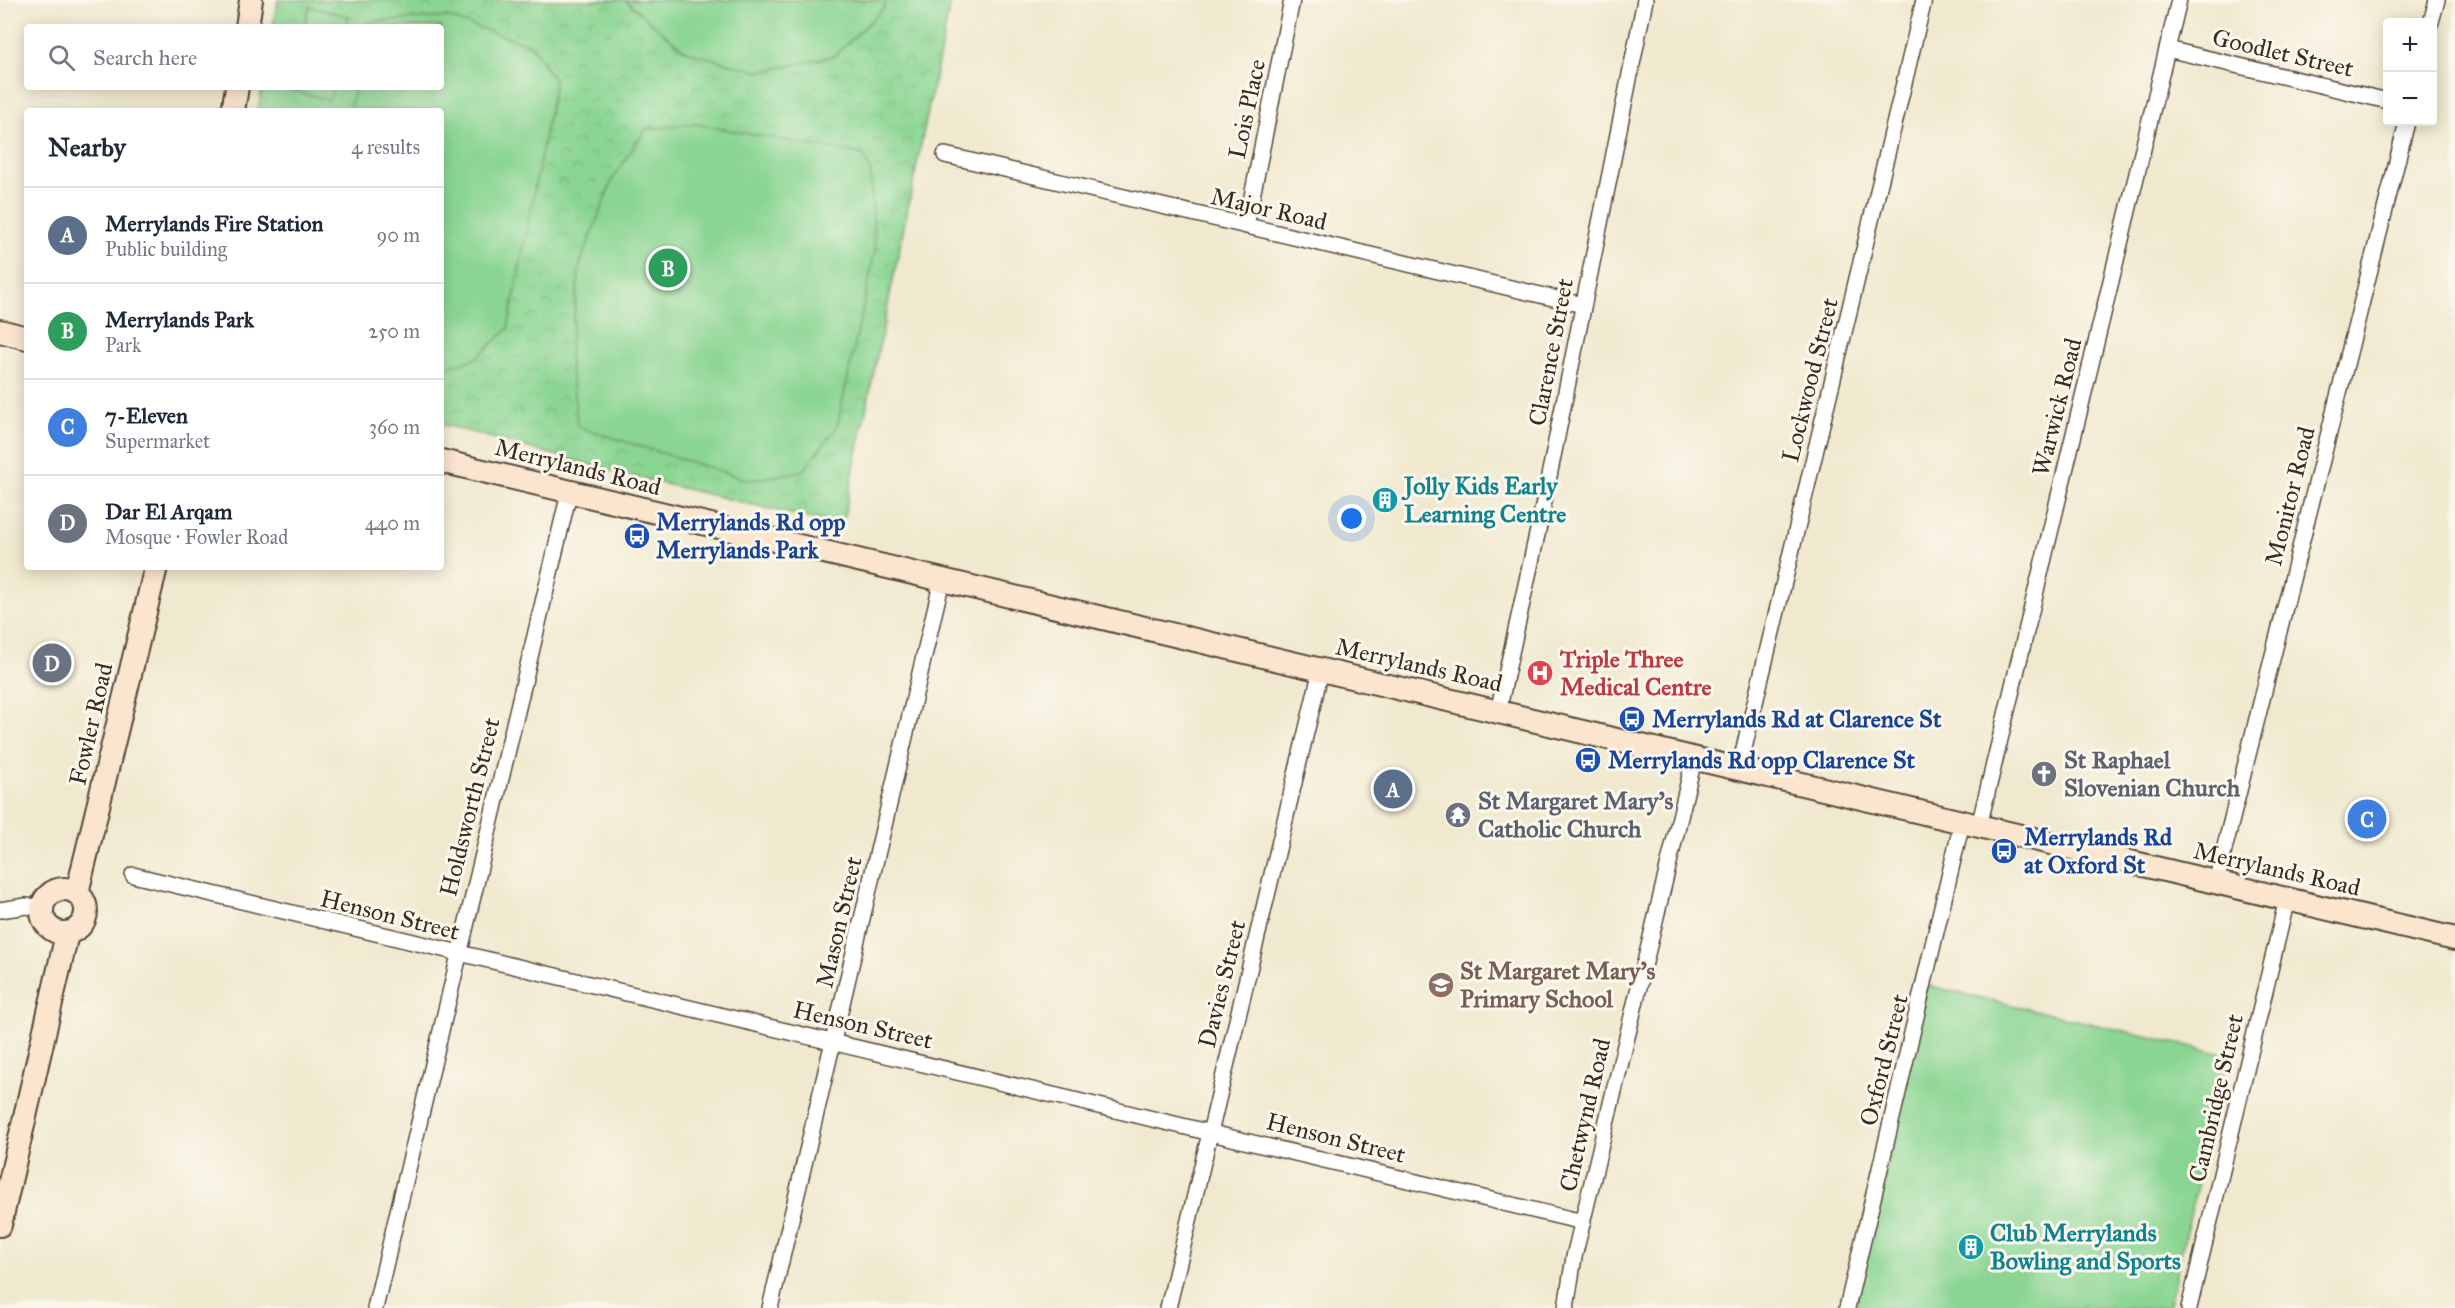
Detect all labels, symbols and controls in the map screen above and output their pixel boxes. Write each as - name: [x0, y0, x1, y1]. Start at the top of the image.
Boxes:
- map controls: [2383, 18, 2437, 126]
- button: +: [2383, 18, 2437, 72]
- street label: Goodlet Street: [2210, 22, 2357, 84]
- search box: [24, 24, 444, 90]
- icon: search: [45, 41, 78, 74]
- text: Search here: [93, 44, 197, 71]
- street label: Lois Place: [1222, 56, 1272, 162]
- button: −: [2383, 72, 2437, 126]
- text: Nearby: [48, 131, 126, 163]
- text: 4 results: [351, 135, 420, 159]
- street label: Major Road: [1208, 181, 1330, 237]
- text: Merrylands Fire Station: [105, 210, 323, 237]
- text: A: [61, 223, 74, 247]
- text: 90 m: [377, 223, 420, 247]
- text: Public building: [105, 237, 227, 261]
- pin: B: [648, 246, 688, 290]
- street label: Clarence Street: [1522, 275, 1580, 428]
- street label: Lockwood Street: [1775, 294, 1845, 465]
- text: Merrylands Park: [105, 306, 254, 333]
- text: B: [61, 319, 74, 343]
- text: 250 m: [368, 319, 420, 343]
- text: Park: [105, 333, 141, 357]
- street label: Warwick Road: [2025, 335, 2089, 479]
- text: 7-Eleven: [105, 402, 188, 429]
- text: C: [61, 415, 74, 439]
- text: 360 m: [369, 415, 420, 439]
- street label: Monitor Road: [2258, 423, 2322, 569]
- text: Supermarket: [105, 429, 210, 453]
- street label: Merrylands Road: [492, 432, 664, 502]
- place label: Jolly Kids Early Learning Centre: [1401, 471, 1566, 529]
- building icon: Jolly Kids Early Learning Centre: [1370, 485, 1400, 515]
- text: Dar El Arqam: [105, 498, 232, 525]
- your location: [1337, 504, 1366, 533]
- place label: Merrylands Rd opp Merrylands Park: [656, 507, 846, 565]
- text: D: [60, 511, 75, 535]
- text: 440 m: [365, 511, 420, 535]
- bus stop icon: Merrylands Rd opp Merrylands Park: [622, 521, 652, 551]
- text: Mosque · Fowler Road: [105, 525, 288, 549]
- street label: Merrylands Road: [1333, 631, 1505, 699]
- pin: D: [32, 640, 72, 686]
- place label: Triple Three Medical Centre: [1559, 644, 1712, 702]
- hospital icon: Triple Three Medical Centre: [1525, 658, 1555, 688]
- street label: Fowler Road: [62, 660, 120, 788]
- bus stop icon: Merrylands Rd at Clarence St: [1617, 704, 1647, 734]
- place label: Merrylands Rd at Clarence St: [1652, 704, 1942, 734]
- street label: Holdsworth Street: [433, 714, 507, 900]
- bus stop icon: Merrylands Rd opp Clarence St: [1573, 745, 1603, 775]
- place label: Merrylands Rd opp Clarence St: [1608, 745, 1916, 775]
- place label: St Raphael Slovenian Church: [2064, 745, 2241, 803]
- church icon: St Raphael Slovenian Church: [2029, 759, 2059, 789]
- pin: A: [1374, 766, 1412, 812]
- place label: St Margaret Mary's Catholic Church: [1478, 786, 1674, 844]
- pin: C: [2348, 796, 2386, 842]
- temple icon: St Margaret Mary's Catholic Church: [1443, 800, 1473, 830]
- place label: Merrylands Rd at Oxford St: [2024, 822, 2173, 880]
- street label: Merrylands Road: [2191, 835, 2363, 903]
- bus stop icon: Merrylands Rd at Oxford St: [1989, 836, 2019, 866]
- street label: Mason Street: [809, 853, 869, 991]
- street label: Henson Street: [317, 883, 463, 947]
- street label: Davies Street: [1192, 917, 1252, 1051]
- place label: St Margaret Mary's Primary School: [1460, 956, 1656, 1014]
- school or university icon: St Margaret Mary's Primary School: [1426, 970, 1456, 1000]
- street label: Oxford Street: [1853, 990, 1915, 1129]
- street label: Henson Street: [790, 994, 936, 1056]
- street label: Cambridge Street: [2182, 1011, 2250, 1185]
- street label: Chetwynd Road: [1553, 1035, 1617, 1195]
- street label: Henson Street: [1263, 1106, 1409, 1170]
- place label: Club Merrylands Bowling and Sports: [1990, 1218, 2181, 1276]
- building icon: Club Merrylands Bowling and Sports: [1956, 1232, 1986, 1262]

